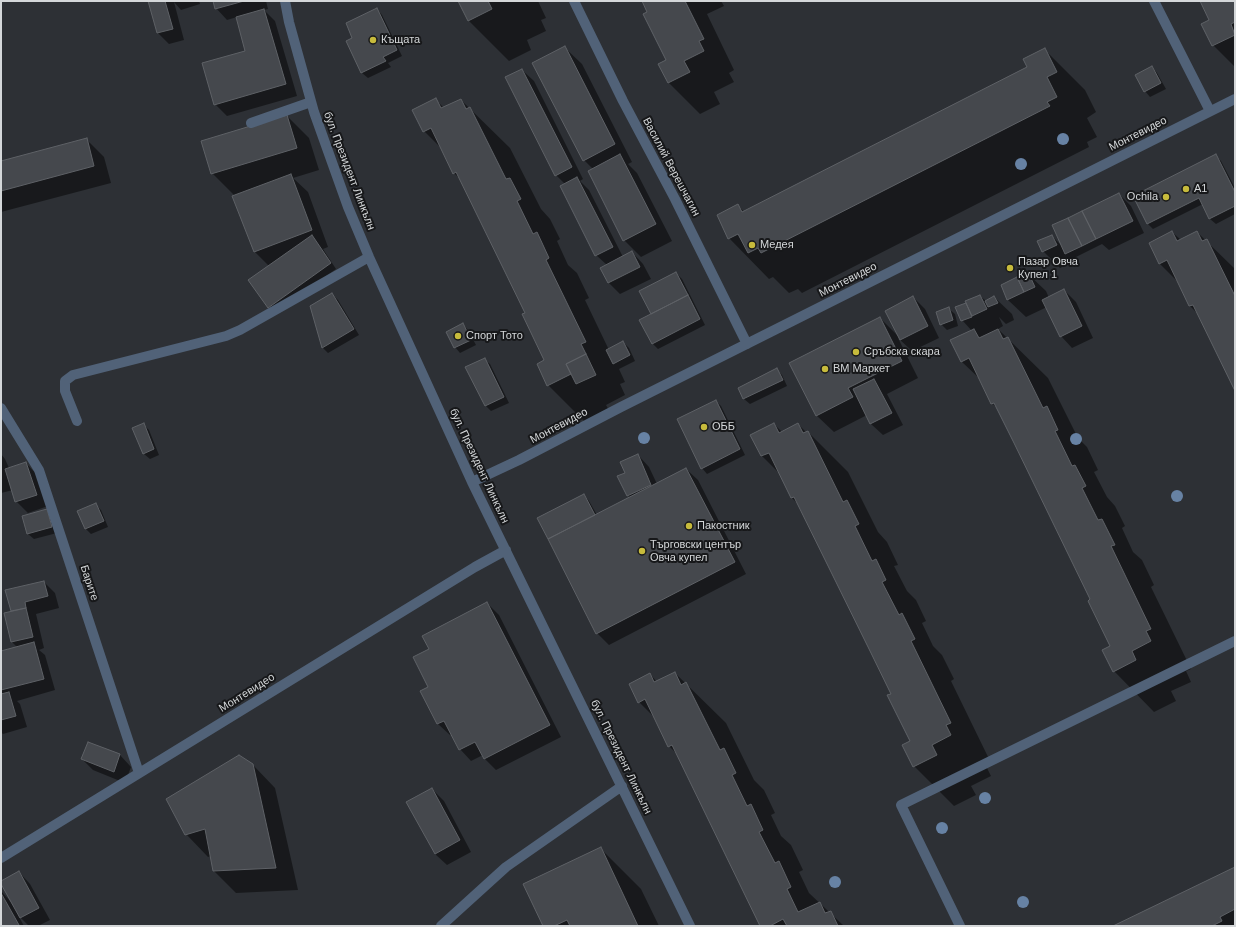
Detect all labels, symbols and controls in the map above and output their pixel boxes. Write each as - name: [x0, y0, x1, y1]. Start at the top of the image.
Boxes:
- place label: Къщата: [381, 33, 420, 47]
- marker: Къщата: [368, 35, 378, 45]
- street label: бул. Президент Линкълн: [320, 110, 378, 232]
- street label: Монтевидео: [1107, 114, 1169, 154]
- street label: Василий Верешчагин: [639, 116, 703, 218]
- place label: A1: [1194, 182, 1207, 196]
- marker: A1: [1181, 184, 1191, 194]
- place label: Ochila: [1127, 190, 1158, 204]
- marker: Ochila: [1161, 192, 1171, 202]
- place label: Медея: [760, 238, 794, 252]
- marker: Медея: [747, 240, 757, 250]
- place label: Пазар Овча Купел 1: [1018, 255, 1078, 281]
- street label: Монтевидео: [817, 260, 879, 300]
- marker: Пазар Овча Купел 1: [1005, 263, 1015, 273]
- place label: Спорт Тото: [466, 329, 523, 343]
- marker: Спорт Тото: [453, 331, 463, 341]
- place label: Сръбска скара: [864, 345, 940, 359]
- marker: Сръбска скара: [851, 347, 861, 357]
- place label: ВМ Маркет: [833, 362, 890, 376]
- marker: ВМ Маркет: [820, 364, 830, 374]
- street label: Монтевидео: [528, 405, 590, 447]
- street label: бул. Президент Линкълн: [447, 406, 511, 526]
- place label: ОББ: [712, 420, 735, 434]
- marker: ОББ: [699, 422, 709, 432]
- place label: Пакостник: [697, 519, 750, 533]
- marker: Пакостник: [684, 521, 694, 531]
- place label: Търговски център Овча купел: [650, 538, 741, 564]
- marker: Търговски център Овча купел: [637, 546, 647, 556]
- street label: Барите: [77, 564, 101, 602]
- street label: Монтевидео: [217, 671, 277, 715]
- street label: бул. Президент Линкълн: [588, 698, 654, 816]

